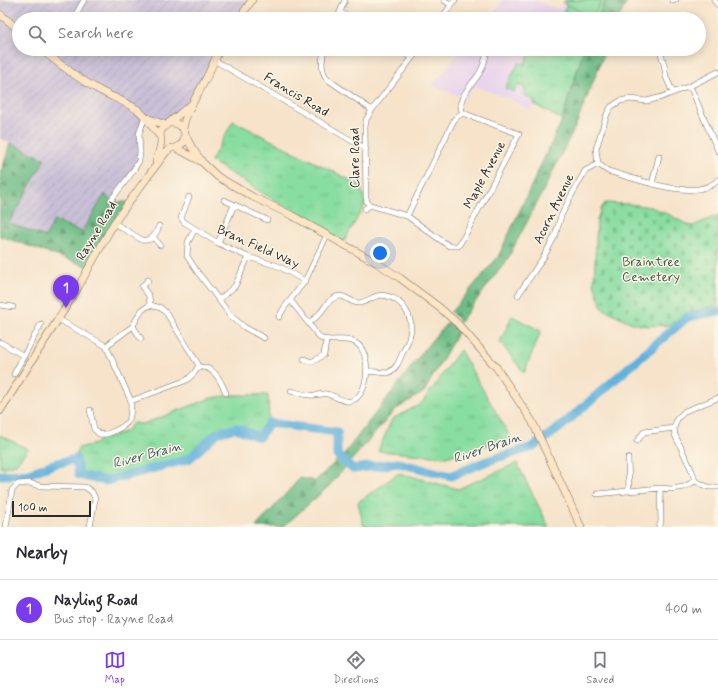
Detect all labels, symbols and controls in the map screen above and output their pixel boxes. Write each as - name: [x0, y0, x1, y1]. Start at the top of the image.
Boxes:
- search box: [12, 12, 706, 56]
- icon: search: [26, 23, 48, 45]
- text: Search here: [58, 24, 134, 44]
- street label: Francis Road: [260, 69, 332, 121]
- street label: Clare Road: [347, 128, 364, 188]
- street label: Maple Avenue: [460, 138, 510, 212]
- street label: Acorn Avenue: [530, 171, 578, 247]
- street label: Rayne Road: [73, 198, 121, 264]
- street label: Bran Field Way: [214, 221, 302, 273]
- your location: [370, 243, 390, 263]
- park label: Braintree Cemetery: [622, 254, 680, 286]
- pin: 1: [53, 275, 79, 308]
- water label: River Brain: [451, 428, 523, 468]
- water label: River Brain: [110, 437, 184, 473]
- scale bar: [12, 499, 91, 518]
- text: 100 m: [18, 501, 48, 515]
- text: Nearby: [16, 542, 68, 564]
- text: Nayling Road: [54, 591, 138, 611]
- text: 1: [26, 601, 32, 618]
- text: 400 m: [665, 601, 702, 618]
- text: Bus stop · Rayne Road: [54, 611, 173, 628]
- tab: Map: [104, 649, 126, 687]
- tab: Directions: [333, 649, 379, 687]
- tab: Saved: [586, 649, 614, 687]

